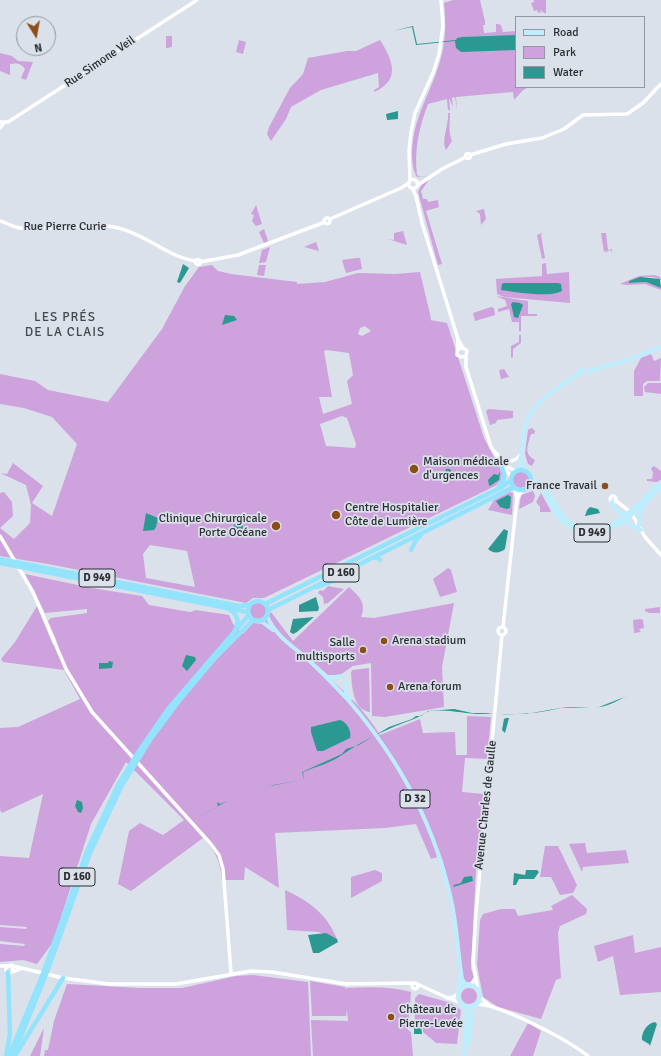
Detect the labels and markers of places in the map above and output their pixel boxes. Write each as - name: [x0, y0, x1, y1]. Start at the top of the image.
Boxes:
- place label: Maison médicale d'urgences: [423, 455, 509, 483]
- marker: Maison médicale d'urgences: [408, 463, 420, 475]
- place label: France Travail: [526, 479, 597, 493]
- marker: France Travail: [600, 481, 610, 491]
- place label: Centre Hospitalier Côte de Lumière: [345, 501, 438, 529]
- marker: Centre Hospitalier Côte de Lumière: [330, 509, 342, 521]
- place label: Clinique Chirurgicale Porte Océane: [159, 512, 267, 540]
- marker: Clinique Chirurgicale Porte Océane: [270, 520, 282, 532]
- place label: Arena stadium: [392, 634, 466, 648]
- place label: Salle multisports: [296, 636, 355, 664]
- marker: Arena stadium: [379, 636, 389, 646]
- marker: Salle multisports: [358, 645, 368, 655]
- place label: Arena forum: [398, 680, 461, 694]
- marker: Arena forum: [385, 682, 395, 692]
- place label: Château de Pierre-Levée: [399, 1003, 463, 1031]
- marker: Château de Pierre-Levée: [386, 1012, 396, 1022]

